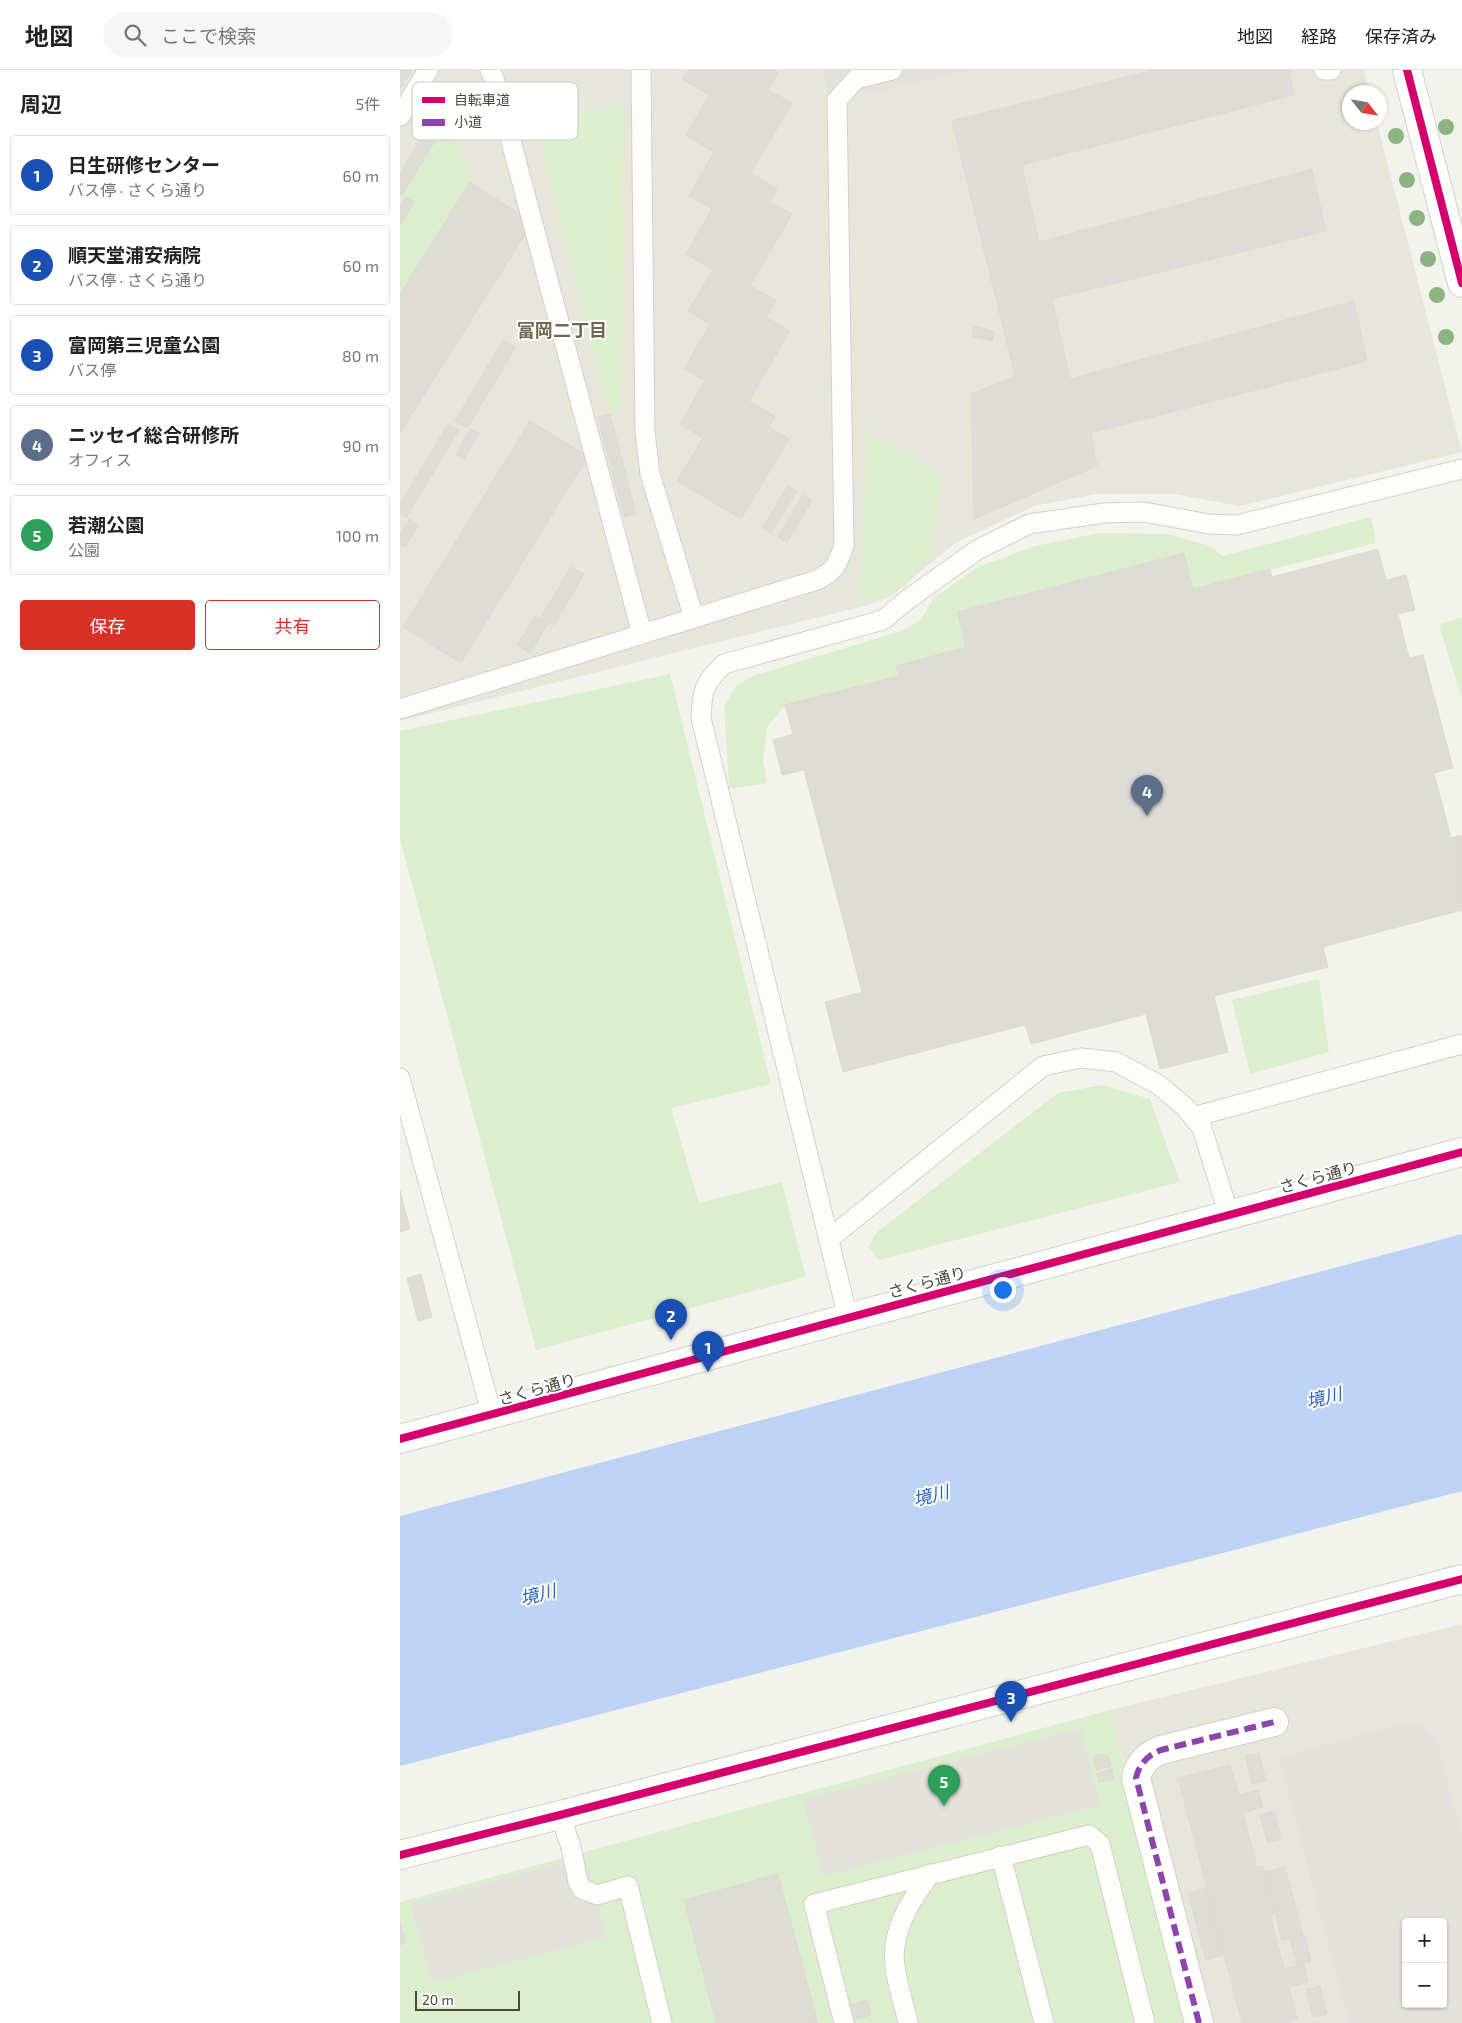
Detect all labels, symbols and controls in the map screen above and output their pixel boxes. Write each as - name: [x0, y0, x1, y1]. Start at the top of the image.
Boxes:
- search box: [103, 12, 453, 57]
- text: 地図: [25, 21, 73, 50]
- icon: search: [121, 21, 149, 49]
- text: ここで検索: [161, 24, 256, 47]
- text: 地図: [1237, 25, 1273, 47]
- text: 経路: [1301, 25, 1337, 47]
- text: 保存済み: [1365, 25, 1437, 47]
- legend: [412, 82, 578, 140]
- north arrow: [1342, 85, 1387, 130]
- text: 周辺: [20, 91, 62, 116]
- text: 自転車道: [454, 91, 510, 108]
- text: 5件: [355, 94, 380, 113]
- text: 小道: [454, 113, 482, 130]
- text: 日生研修センター: [68, 153, 220, 176]
- text: 1: [34, 166, 40, 185]
- text: 60 m: [343, 166, 379, 185]
- text: バス停 · さくら通り: [68, 180, 207, 199]
- text: 順天堂浦安病院: [68, 243, 201, 266]
- text: 2: [32, 256, 42, 275]
- text: 60 m: [343, 256, 379, 275]
- text: バス停 · さくら通り: [68, 270, 207, 289]
- district label: 富岡二丁目: [517, 319, 607, 341]
- text: 富岡第三児童公園: [68, 333, 220, 356]
- text: 3: [32, 346, 42, 365]
- text: 80 m: [342, 346, 379, 365]
- text: バス停: [68, 360, 116, 379]
- text: ニッセイ総合研修所: [68, 423, 239, 446]
- text: 4: [32, 436, 42, 455]
- text: 90 m: [343, 436, 379, 455]
- text: オフィス: [68, 450, 132, 469]
- text: 若潮公園: [68, 513, 144, 536]
- text: 5: [33, 526, 41, 545]
- text: 100 m: [336, 526, 379, 545]
- text: 公園: [68, 540, 100, 559]
- button: 保存: [20, 600, 195, 650]
- button: 共有: [205, 600, 380, 650]
- pin: 4: [1131, 775, 1163, 816]
- street label: さくら通り: [1277, 1157, 1359, 1196]
- street label: さくら通り: [886, 1262, 968, 1301]
- your location: [990, 1277, 1016, 1303]
- pin: 2: [655, 1299, 687, 1340]
- pin: 1: [692, 1331, 724, 1372]
- street label: さくら通り: [496, 1369, 578, 1408]
- water label: 境川: [1304, 1382, 1346, 1412]
- water label: 境川: [911, 1480, 953, 1510]
- water label: 境川: [518, 1579, 560, 1609]
- pin: 3: [995, 1681, 1027, 1722]
- pin: 5: [928, 1765, 960, 1806]
- map controls: [1402, 1918, 1447, 2008]
- button: +: [1402, 1918, 1447, 1963]
- button: −: [1402, 1963, 1447, 2008]
- scale bar: [415, 1988, 520, 2011]
- text: 20 m: [422, 1991, 454, 2008]

